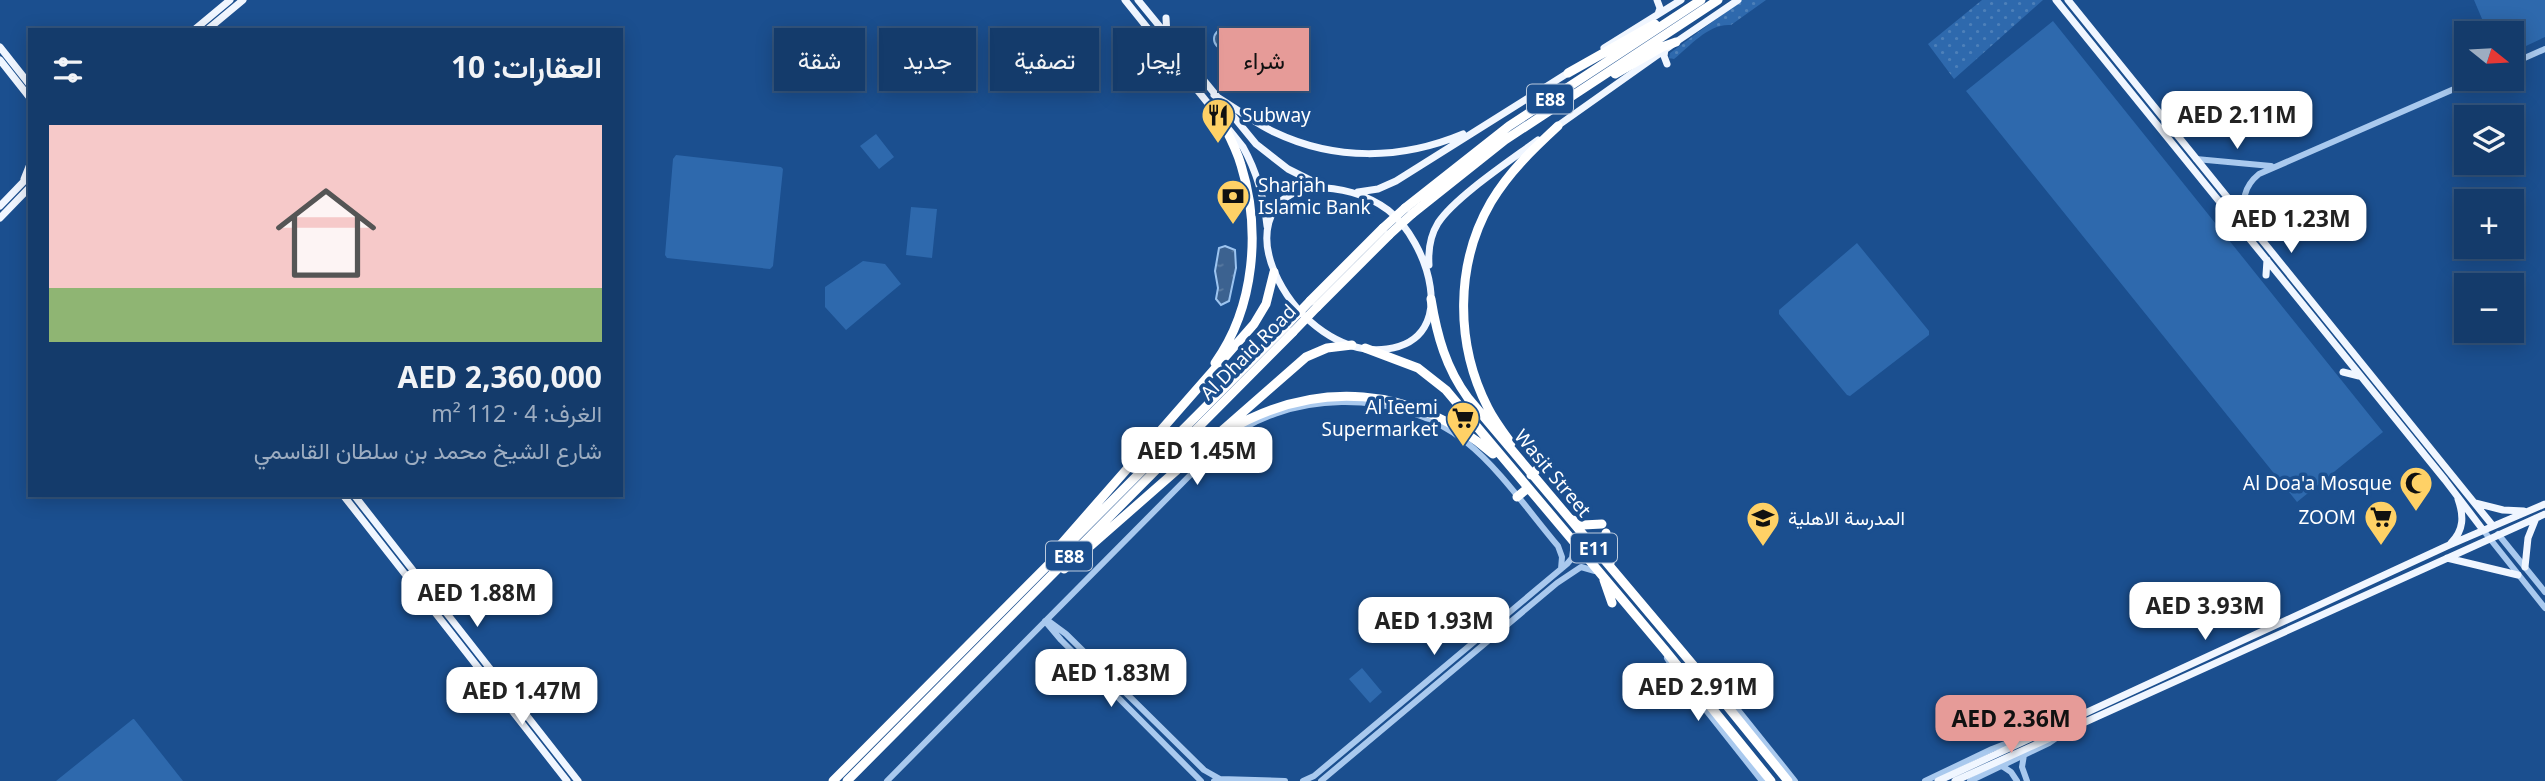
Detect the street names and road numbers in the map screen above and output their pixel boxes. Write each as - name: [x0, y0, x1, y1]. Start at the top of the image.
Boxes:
- road number: E88: [1527, 84, 1573, 114]
- street label: Al Dhaid Road: [1194, 298, 1302, 406]
- street label: Wasit Street: [1509, 424, 1597, 522]
- road number: E11: [1571, 534, 1617, 562]
- road number: E88: [1046, 542, 1092, 570]

